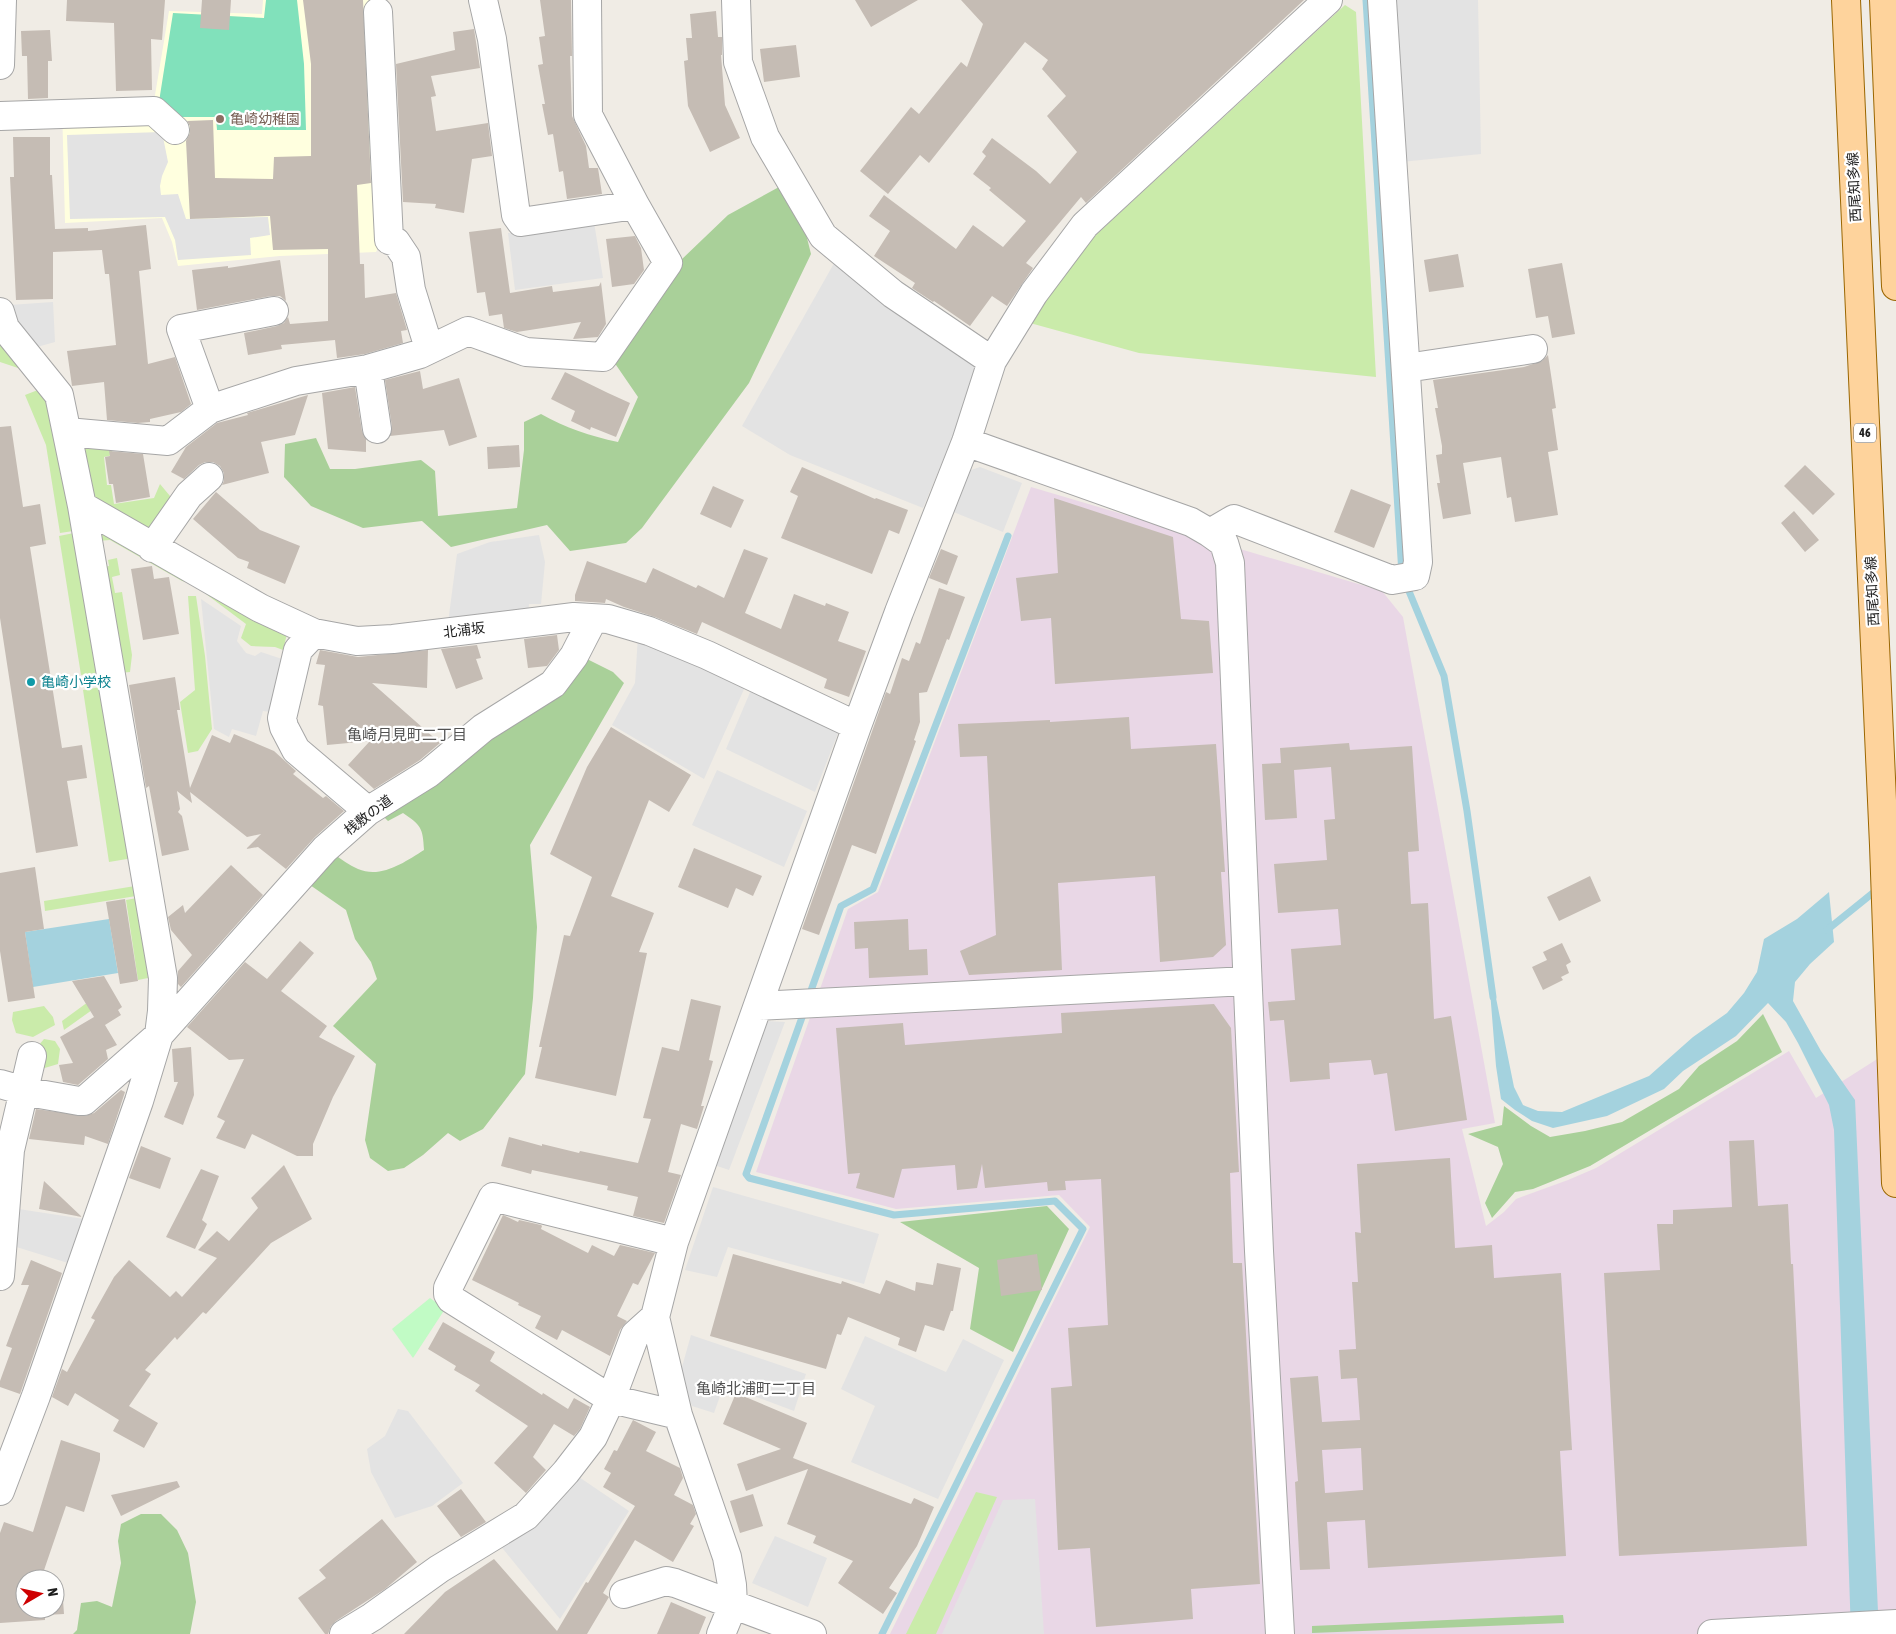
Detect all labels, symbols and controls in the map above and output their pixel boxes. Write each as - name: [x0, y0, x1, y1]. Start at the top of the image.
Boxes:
- place label: 亀崎幼稚園: [230, 111, 300, 127]
- marker: 亀崎幼稚園: [214, 113, 226, 125]
- street label: 西尾知多線: [1844, 152, 1864, 222]
- road number: 46: [1854, 423, 1876, 442]
- street label: 西尾知多線: [1862, 556, 1882, 626]
- street label: 北浦坂: [442, 620, 486, 640]
- place label: 亀崎小学校: [41, 674, 111, 690]
- marker: 亀崎小学校: [25, 676, 37, 688]
- district label: 亀崎月見町二丁目: [347, 726, 467, 743]
- street label: 桟敷の道: [341, 792, 395, 838]
- district label: 亀崎北浦町二丁目: [696, 1380, 816, 1397]
- north arrow: [15, 1569, 65, 1619]
- text: N: [44, 1587, 61, 1597]

